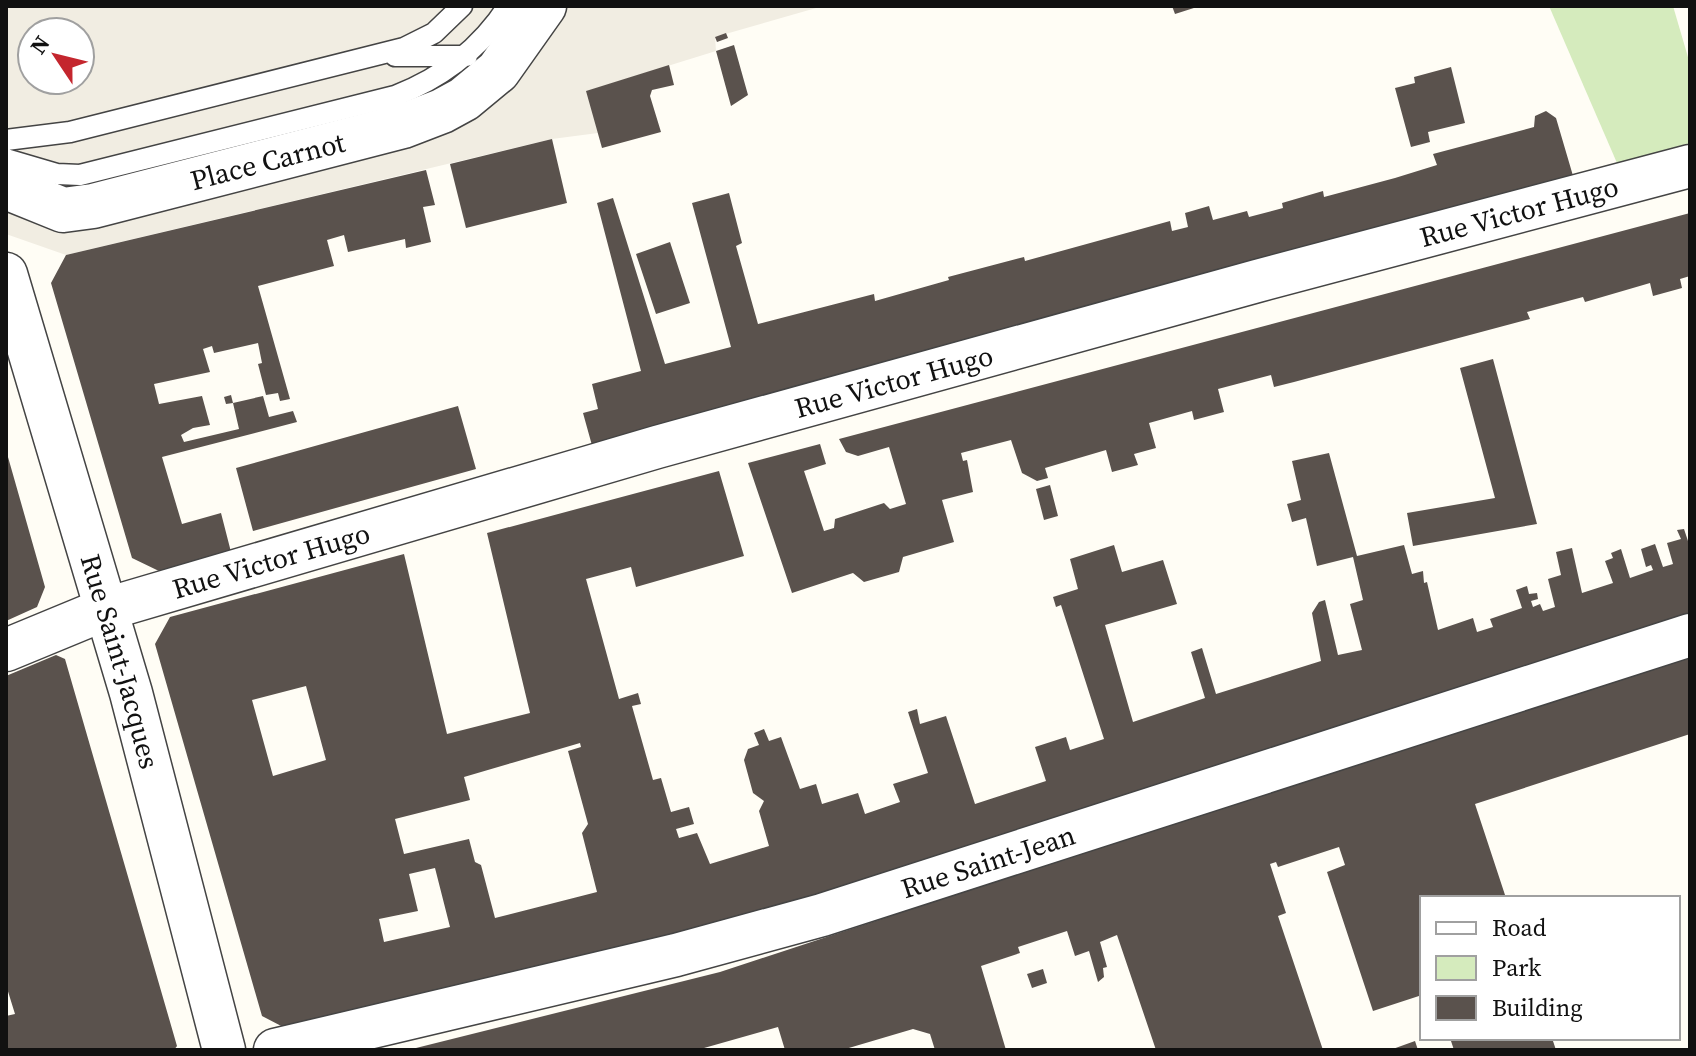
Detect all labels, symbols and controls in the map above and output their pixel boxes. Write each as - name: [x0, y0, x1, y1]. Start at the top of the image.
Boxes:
- north arrow: [16, 16, 96, 96]
- text: N: [23, 29, 57, 60]
- street label: Place Carnot: [186, 123, 350, 199]
- street label: Rue Victor Hugo: [1415, 167, 1622, 256]
- street label: Rue Victor Hugo: [790, 336, 997, 427]
- street label: Rue Victor Hugo: [168, 514, 374, 608]
- street label: Rue Saint-Jacques: [72, 550, 169, 773]
- street label: Rue Saint-Jean: [896, 816, 1080, 907]
- legend: [1420, 896, 1680, 1040]
- text: Road: [1492, 911, 1547, 944]
- text: Park: [1492, 951, 1542, 984]
- text: Building: [1492, 991, 1583, 1024]

